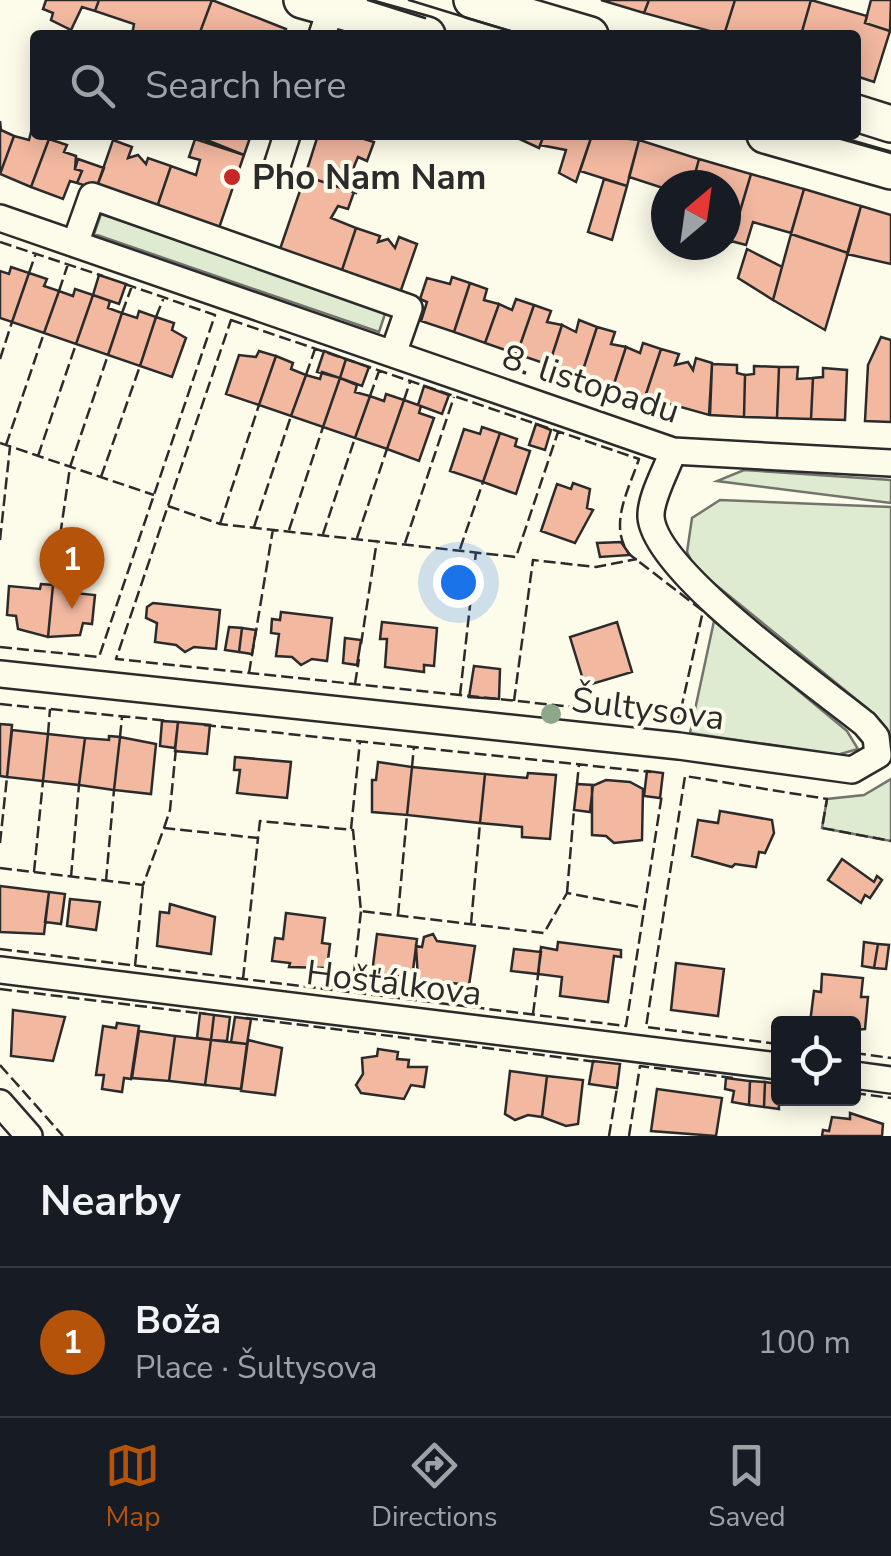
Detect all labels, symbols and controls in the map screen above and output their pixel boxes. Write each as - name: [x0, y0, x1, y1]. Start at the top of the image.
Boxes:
- search box: [30, 30, 861, 140]
- icon: search: [65, 58, 120, 113]
- text: Search here: [145, 60, 346, 111]
- place label: Pho Nam Nam: [252, 154, 486, 201]
- marker: Pho Nam Nam: [221, 166, 243, 188]
- north arrow: [651, 170, 741, 260]
- street label: 8. listopadu: [496, 333, 686, 435]
- pin: 1: [40, 526, 104, 609]
- your location: [433, 557, 484, 608]
- street label: Šultysova: [569, 676, 727, 742]
- street label: Hošťálkova: [304, 949, 484, 1017]
- map controls: [771, 1016, 861, 1106]
- button: locate: [771, 1016, 861, 1106]
- text: Nearby: [40, 1173, 181, 1230]
- text: Boža: [135, 1295, 221, 1346]
- text: 1: [63, 1321, 82, 1364]
- text: 100 m: [758, 1321, 851, 1364]
- text: Place · Šultysova: [135, 1346, 377, 1389]
- tab: Map: [105, 1438, 160, 1536]
- tab: Directions: [371, 1438, 497, 1536]
- tab: Saved: [708, 1438, 786, 1536]

